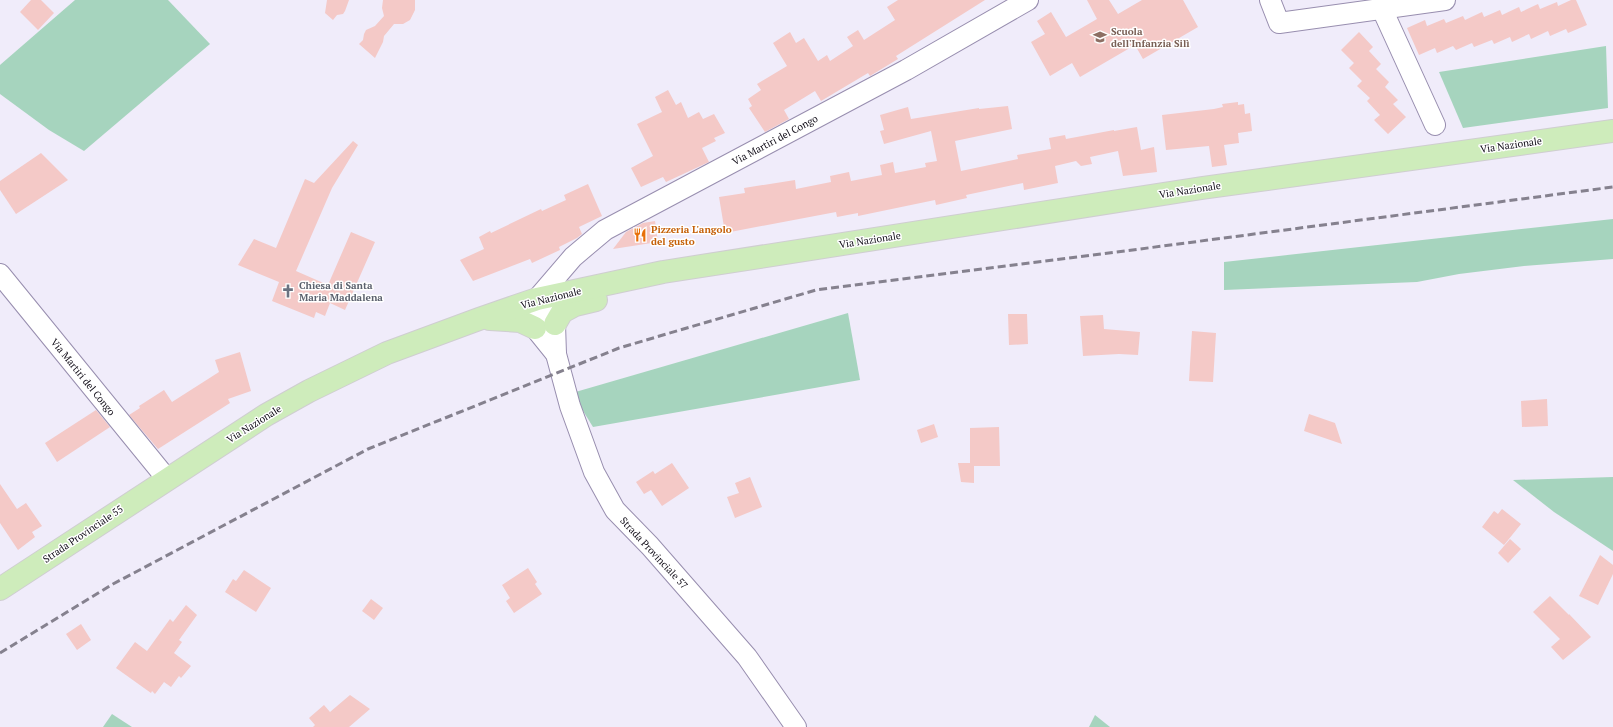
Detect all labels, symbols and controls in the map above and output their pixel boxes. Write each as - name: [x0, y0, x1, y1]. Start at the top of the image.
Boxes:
- place label: Scuola dell'Infanzia Silì: [1111, 25, 1190, 50]
- school or university icon: Scuola dell'Infanzia Silì: [1092, 29, 1108, 45]
- street label: Via Martiri del Congo: [730, 112, 821, 168]
- street label: Via Nazionale: [1479, 134, 1543, 156]
- street label: Via Nazionale: [1158, 179, 1222, 201]
- place label: Pizzeria L'angolo del gusto: [651, 223, 732, 248]
- restaurant icon: Pizzeria L'angolo del gusto: [632, 227, 648, 243]
- street label: Via Nazionale: [838, 229, 902, 251]
- place label: Chiesa di Santa Maria Maddalena: [299, 279, 383, 304]
- church icon: Chiesa di Santa Maria Maddalena: [280, 283, 296, 299]
- street label: Via Nazionale: [519, 284, 583, 312]
- street label: Via Martiri del Congo: [48, 336, 118, 419]
- street label: Via Nazionale: [224, 402, 284, 446]
- street label: Strada Provinciale 55: [40, 502, 126, 566]
- street label: Strada Provinciale 57: [617, 514, 691, 592]

